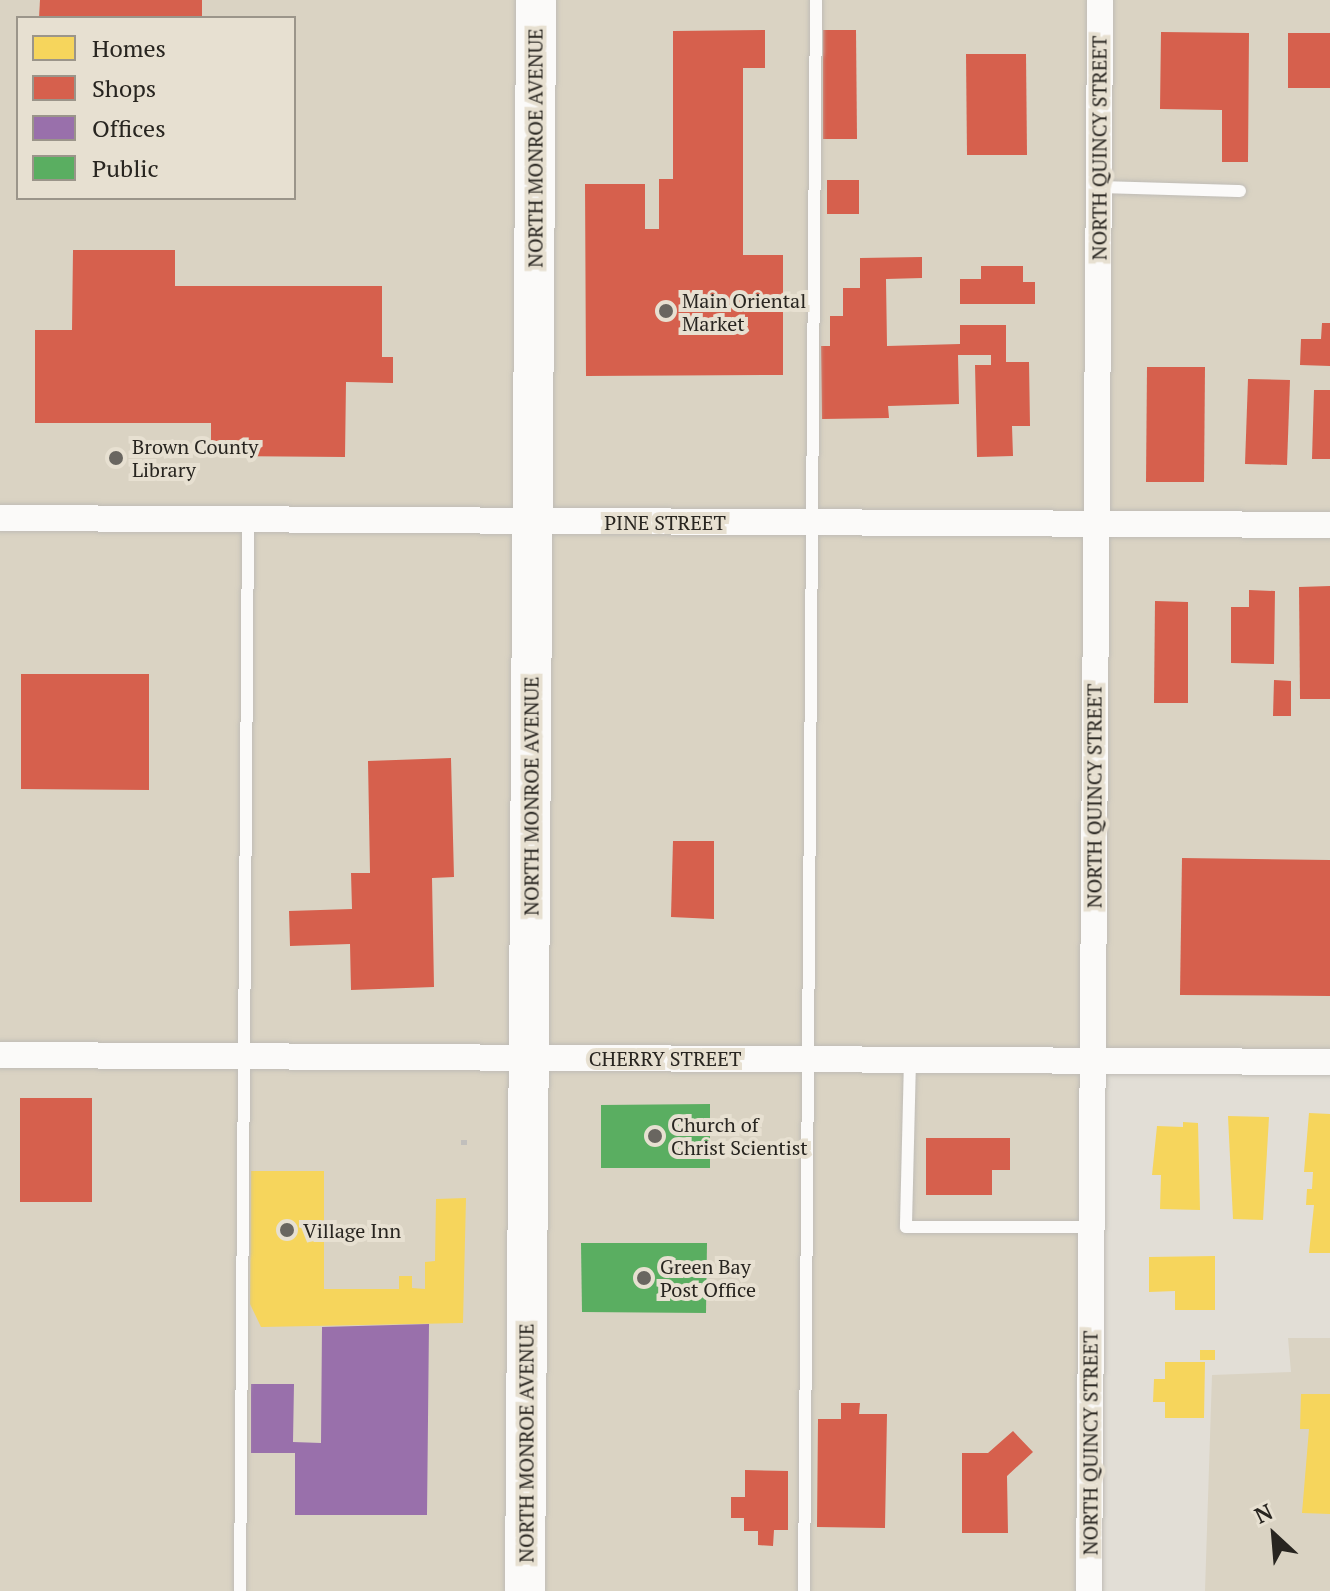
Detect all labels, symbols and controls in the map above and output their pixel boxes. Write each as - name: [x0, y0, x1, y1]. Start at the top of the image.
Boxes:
- legend: [16, 16, 296, 200]
- street label: NORTH MONROE AVENUE: [523, 28, 547, 268]
- text: Homes: [92, 32, 166, 64]
- street label: NORTH QUINCY STREET: [1087, 36, 1111, 260]
- text: Shops: [92, 72, 156, 104]
- text: Offices: [92, 112, 166, 144]
- text: Public: [92, 152, 159, 184]
- place label: Main Oriental Market: [682, 288, 806, 335]
- marker: Main Oriental Market: [657, 302, 675, 320]
- place label: Brown County Library: [132, 434, 258, 481]
- marker: Brown County Library: [107, 449, 125, 467]
- street label: PINE STREET: [604, 510, 726, 534]
- street label: NORTH MONROE AVENUE: [519, 676, 543, 916]
- street label: NORTH QUINCY STREET: [1082, 684, 1106, 908]
- street label: CHERRY STREET: [589, 1046, 741, 1070]
- place label: Church of Christ Scientist: [671, 1112, 808, 1159]
- marker: Church of Christ Scientist: [646, 1127, 664, 1145]
- place label: Village Inn: [303, 1218, 401, 1242]
- marker: Village Inn: [278, 1221, 296, 1239]
- place label: Green Bay Post Office: [660, 1254, 756, 1301]
- marker: Green Bay Post Office: [635, 1269, 653, 1287]
- street label: NORTH MONROE AVENUE: [514, 1323, 538, 1563]
- street label: NORTH QUINCY STREET: [1078, 1331, 1102, 1555]
- north arrow: [1234, 1495, 1314, 1575]
- text: N: [1249, 1496, 1277, 1530]

